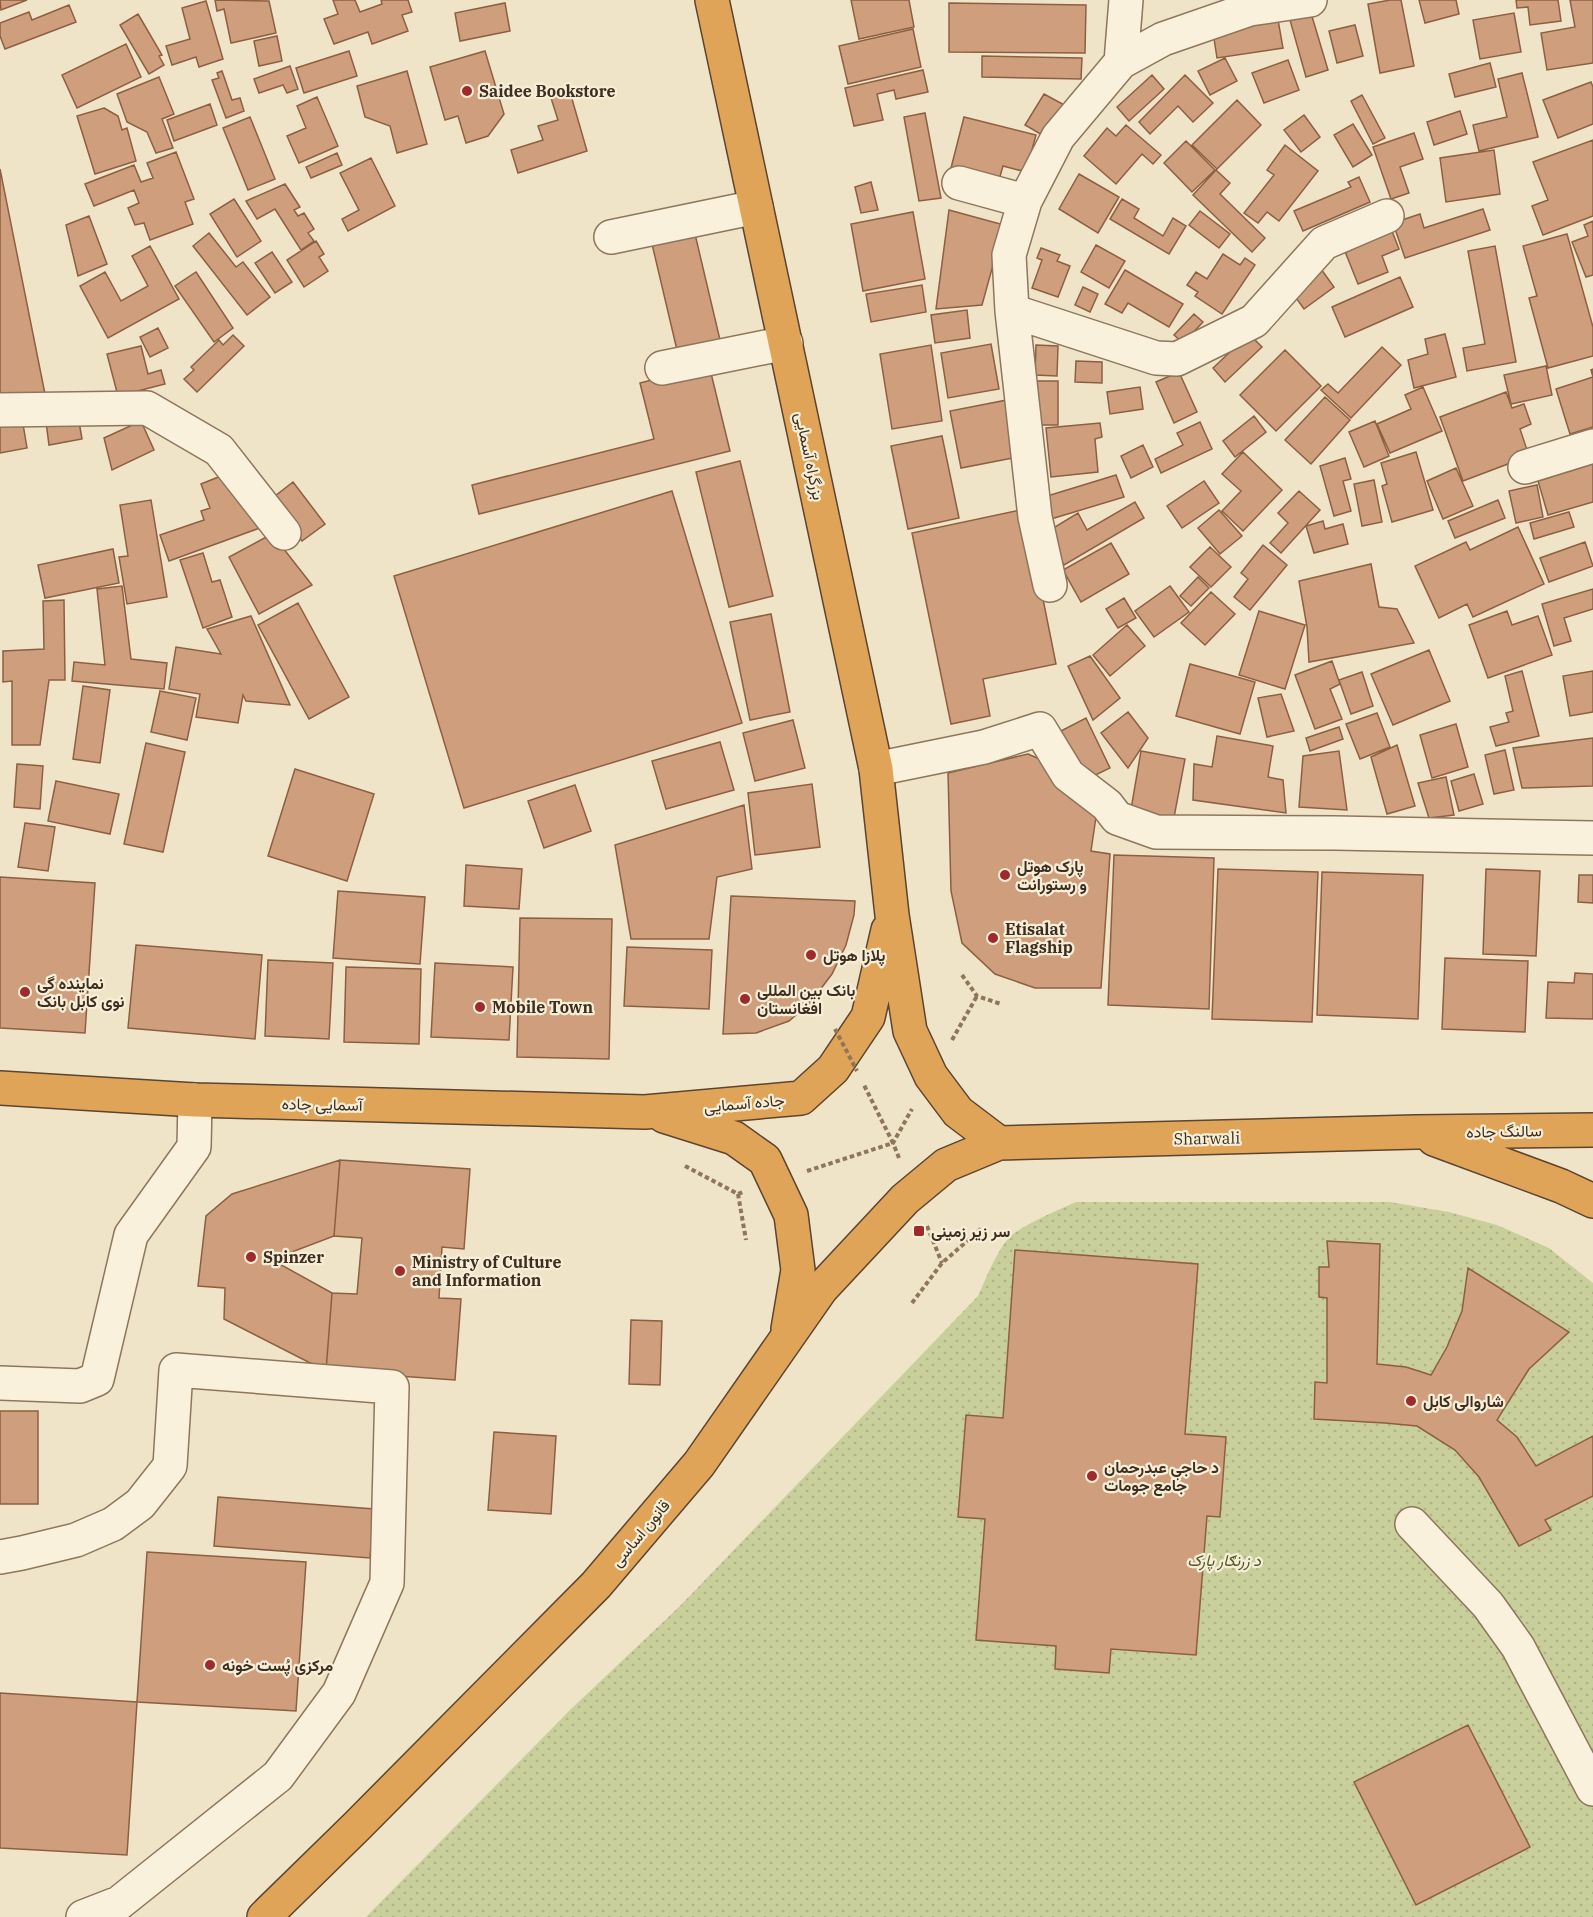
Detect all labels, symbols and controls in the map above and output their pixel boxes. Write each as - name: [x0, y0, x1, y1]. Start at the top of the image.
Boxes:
- place label: Saidee Bookstore: [479, 81, 616, 101]
- marker: Saidee Bookstore: [460, 84, 474, 98]
- street label: بزرگراه آسمایی: [790, 410, 829, 502]
- place label: پارک هوتل و رستورانت: [1017, 856, 1087, 895]
- marker: پارک هوتل و رستورانت: [998, 868, 1012, 882]
- place label: Etisalat Flagship: [1005, 919, 1073, 957]
- marker: Etisalat Flagship: [986, 931, 1000, 945]
- place label: پلازا هوتل: [823, 945, 885, 967]
- marker: پلازا هوتل: [804, 948, 818, 962]
- place label: نماینده گی نوی کابل بانک: [37, 973, 125, 1012]
- place label: بانک بین المللی افغانستان: [757, 980, 856, 1018]
- marker: نماینده گی نوی کابل بانک: [18, 985, 32, 999]
- marker: بانک بین المللی افغانستان: [738, 992, 752, 1006]
- place label: Mobile Town: [492, 997, 593, 1017]
- marker: Mobile Town: [473, 1000, 487, 1014]
- street label: جاده آسمایی: [703, 1089, 786, 1117]
- street label: آسمایی جاده: [281, 1093, 364, 1116]
- street label: سالنگ جاده: [1466, 1120, 1542, 1142]
- street label: Sharwali: [1174, 1127, 1240, 1149]
- place label: سر زیر زمینی: [931, 1221, 1011, 1242]
- marker: سر زیر زمینی: [912, 1224, 926, 1238]
- place label: Spinzer: [263, 1247, 324, 1267]
- marker: Spinzer: [244, 1250, 258, 1264]
- place label: Ministry of Culture and Information: [412, 1252, 562, 1290]
- marker: Ministry of Culture and Information: [393, 1264, 407, 1278]
- place label: شاروالی کابل: [1423, 1391, 1504, 1412]
- marker: شاروالی کابل: [1404, 1394, 1418, 1408]
- place label: د حاجي عبدرحمان جامع جومات: [1104, 1457, 1219, 1497]
- marker: د حاجي عبدرحمان جامع جومات: [1085, 1469, 1099, 1483]
- street label: قانون اساسی: [606, 1495, 675, 1571]
- park label: د زرنګار پارک: [1187, 1550, 1261, 1572]
- place label: مرکزی پُست خونه: [222, 1655, 333, 1677]
- marker: مرکزی پُست خونه: [203, 1658, 217, 1672]

